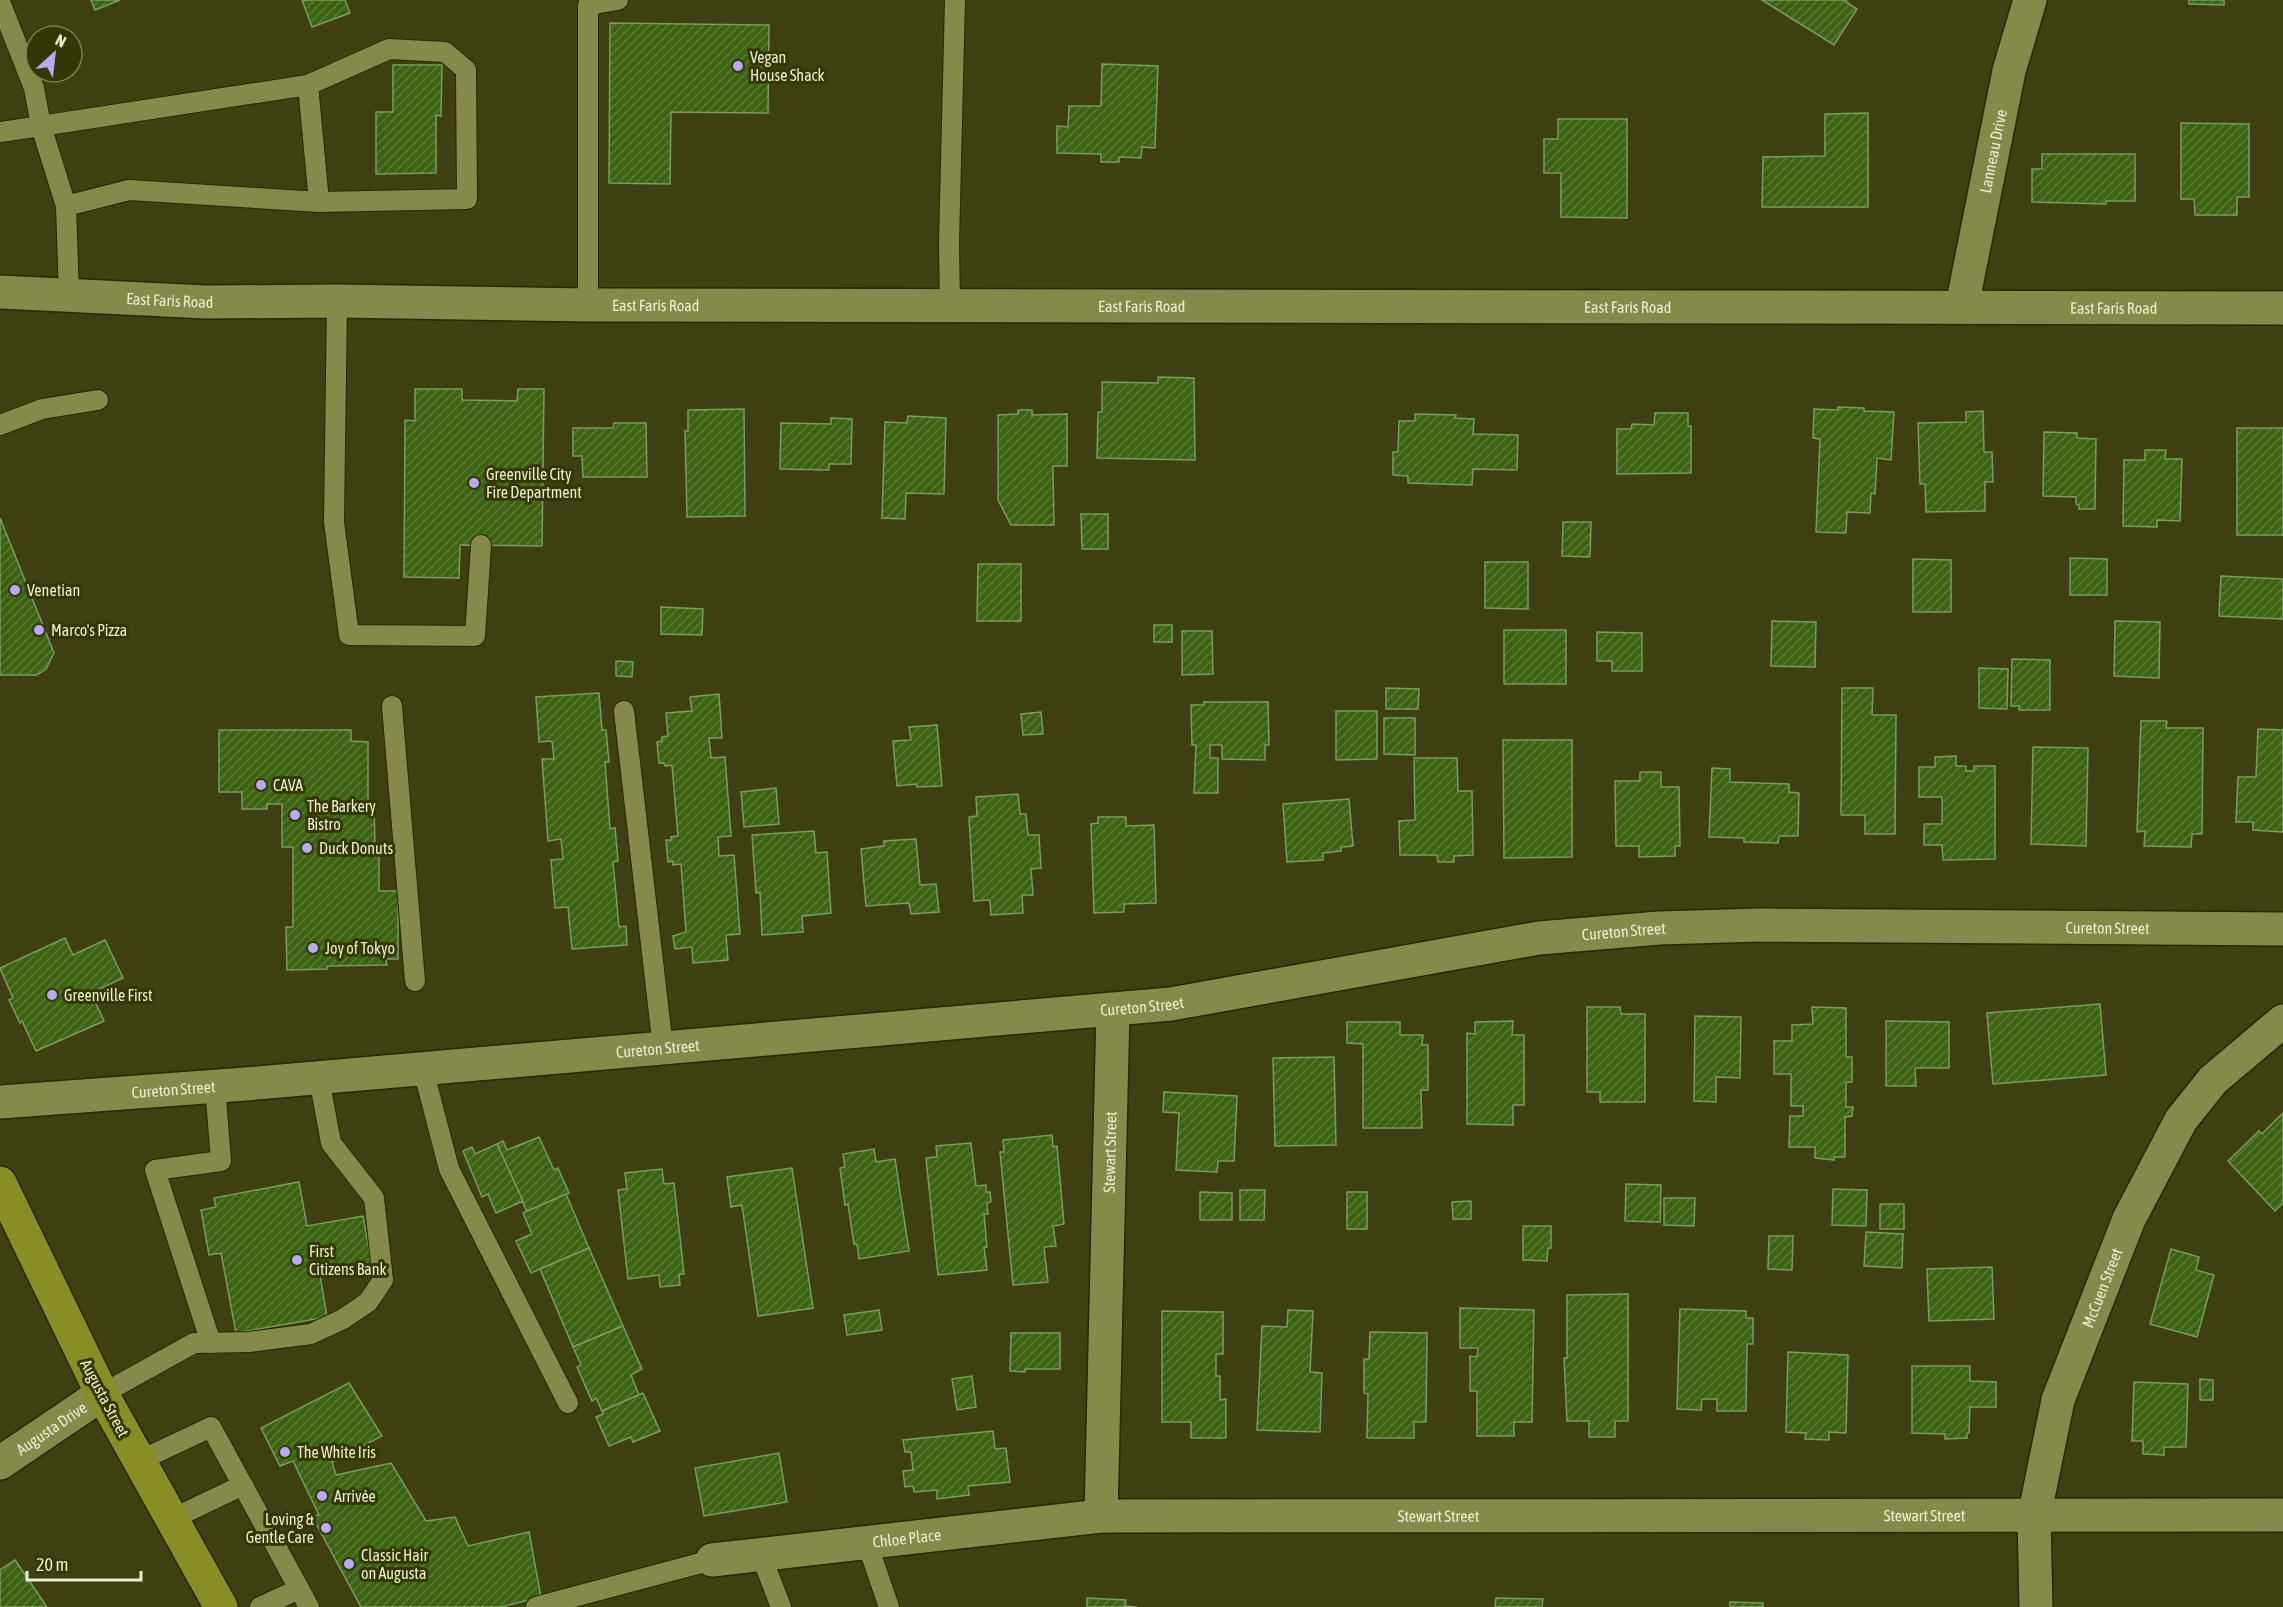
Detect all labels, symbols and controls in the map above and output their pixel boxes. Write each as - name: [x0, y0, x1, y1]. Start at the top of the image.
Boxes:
- north arrow: [24, 24, 84, 84]
- text: N: [53, 30, 69, 51]
- place label: Vegan House Shack: [750, 48, 825, 84]
- marker: Vegan House Shack: [731, 59, 745, 73]
- street label: Lanneau Drive: [1976, 108, 2010, 194]
- street label: East Faris Road: [126, 289, 213, 311]
- street label: East Faris Road: [612, 296, 699, 314]
- street label: East Faris Road: [1098, 297, 1185, 315]
- street label: East Faris Road: [1584, 298, 1671, 316]
- street label: East Faris Road: [2070, 299, 2157, 317]
- place label: Greenville City Fire Department: [486, 465, 582, 502]
- marker: Greenville City Fire Department: [467, 476, 481, 490]
- place label: Venetian: [27, 581, 80, 599]
- marker: Venetian: [8, 583, 22, 597]
- place label: Marco's Pizza: [51, 621, 127, 639]
- marker: Marco's Pizza: [32, 623, 46, 637]
- place label: CAVA: [273, 776, 303, 794]
- marker: CAVA: [254, 778, 268, 792]
- place label: The Barkery Bistro: [307, 797, 376, 833]
- marker: The Barkery Bistro: [288, 808, 302, 822]
- place label: Duck Donuts: [319, 839, 393, 857]
- marker: Duck Donuts: [300, 841, 314, 855]
- street label: Cureton Street: [2065, 918, 2150, 937]
- street label: Cureton Street: [1581, 919, 1666, 943]
- place label: Joy of Tokyo: [325, 939, 395, 958]
- marker: Joy of Tokyo: [306, 941, 320, 955]
- place label: Greenville First: [64, 986, 153, 1004]
- marker: Greenville First: [45, 988, 59, 1002]
- street label: Cureton Street: [1099, 993, 1186, 1019]
- street label: Cureton Street: [615, 1036, 701, 1061]
- street label: Cureton Street: [131, 1077, 216, 1101]
- street label: Stewart Street: [1100, 1111, 1120, 1193]
- place label: First Citizens Bank: [309, 1242, 386, 1278]
- street label: McCuen Street: [2078, 1245, 2126, 1330]
- marker: First Citizens Bank: [290, 1253, 304, 1267]
- street label: Augusta Street: [76, 1356, 133, 1441]
- street label: Augusta Drive: [13, 1398, 90, 1458]
- place label: The White Iris: [297, 1443, 376, 1461]
- marker: The White Iris: [278, 1445, 292, 1459]
- place label: Arrivée: [334, 1487, 376, 1505]
- marker: Arrivée: [315, 1489, 329, 1503]
- street label: Stewart Street: [1884, 1506, 1966, 1524]
- street label: Stewart Street: [1398, 1507, 1480, 1525]
- place label: Loving & Gentle Care: [246, 1510, 315, 1546]
- marker: Loving & Gentle Care: [319, 1521, 333, 1535]
- street label: Chloe Place: [872, 1525, 942, 1551]
- scale bar: [27, 1544, 141, 1582]
- place label: Classic Hair on Augusta: [361, 1546, 428, 1583]
- text: 20 m: [36, 1554, 68, 1575]
- marker: Classic Hair on Augusta: [342, 1557, 356, 1571]

